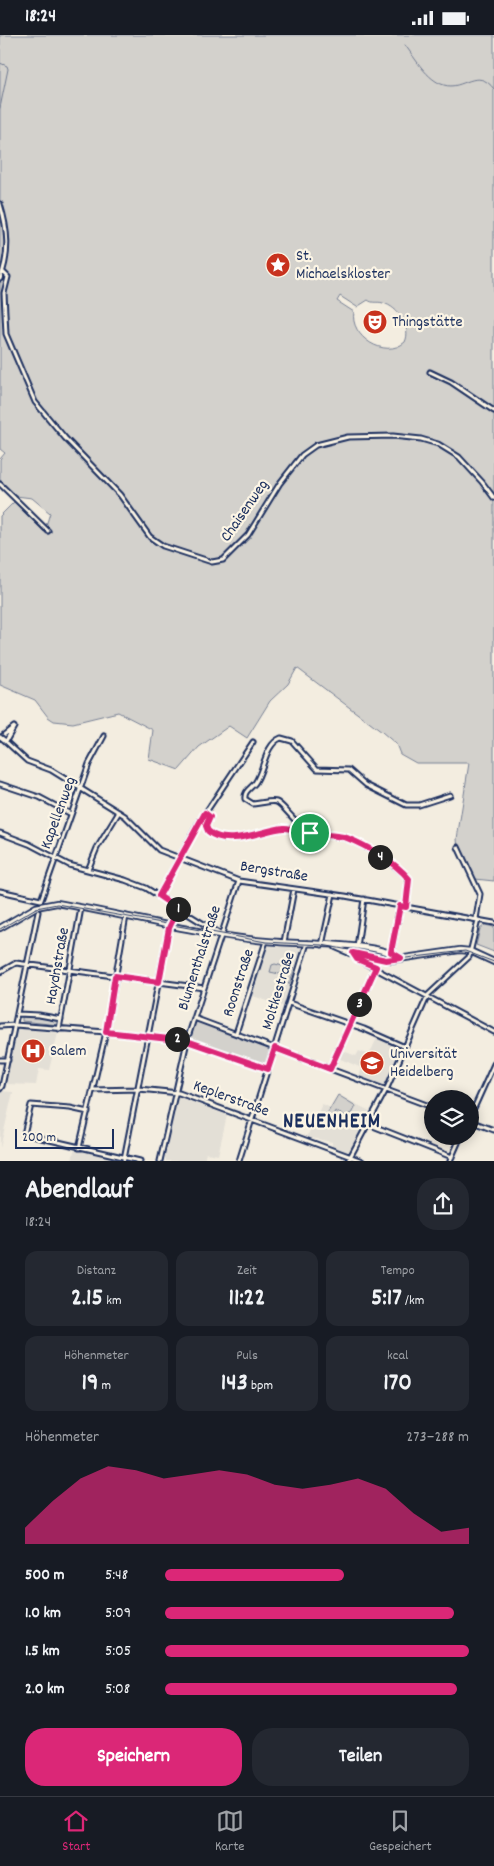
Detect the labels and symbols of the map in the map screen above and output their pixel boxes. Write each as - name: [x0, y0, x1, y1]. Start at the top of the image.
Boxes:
- place label: St. Michaelskloster: [296, 245, 390, 286]
- place icon: St. Michaelskloster: [265, 252, 291, 278]
- theatre icon: Thingstätte: [362, 309, 388, 335]
- place label: Thingstätte: [392, 311, 463, 334]
- street label: Chaisenweg: [215, 475, 275, 547]
- street label: Kapellenweg: [35, 773, 83, 853]
- pin: [289, 812, 331, 854]
- pin: 4: [368, 845, 392, 869]
- street label: Bergstraße: [238, 855, 310, 889]
- pin: 1: [166, 897, 190, 921]
- street label: Blumenthalstraße: [172, 903, 228, 1013]
- street label: Haydnstraße: [40, 926, 76, 1006]
- street label: Roonstraße: [217, 946, 261, 1020]
- street label: Moltkestraße: [256, 949, 302, 1033]
- pin: 3: [346, 991, 372, 1017]
- pin: 2: [164, 1027, 190, 1051]
- hospital icon: Salem: [20, 1038, 46, 1064]
- place label: Salem: [50, 1040, 86, 1063]
- place label: Universität Heidelberg: [390, 1043, 457, 1084]
- school or university icon: Universität Heidelberg: [359, 1050, 385, 1076]
- street label: Keplerstraße: [190, 1075, 272, 1123]
- district label: NEUENHEIM: [283, 1108, 381, 1138]
- scale bar: [15, 1126, 114, 1149]

